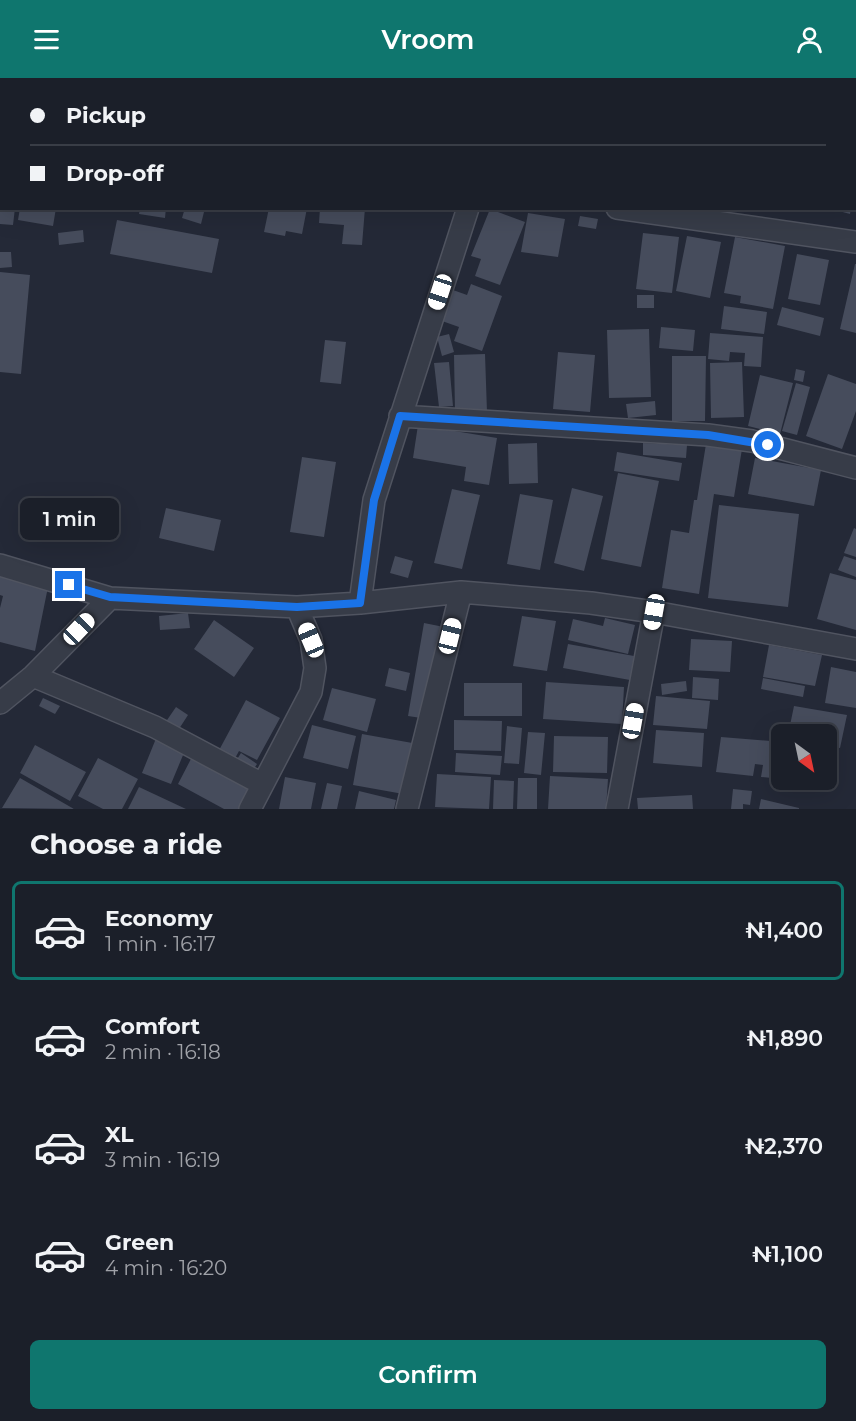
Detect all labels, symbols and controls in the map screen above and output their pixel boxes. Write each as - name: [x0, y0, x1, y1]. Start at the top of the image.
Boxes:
- icon: menu: [30, 23, 63, 56]
- text: Vroom: [381, 23, 475, 56]
- icon: person: [793, 23, 826, 56]
- text: Pickup: [66, 102, 146, 129]
- text: Drop-off: [66, 160, 164, 187]
- car: [426, 272, 454, 312]
- route start: [754, 431, 781, 458]
- callout: 1 min: [20, 498, 118, 540]
- text: 1 min: [43, 507, 96, 531]
- route end: [55, 571, 82, 598]
- car: [642, 593, 666, 631]
- car: [60, 610, 98, 648]
- car: [437, 616, 463, 656]
- car: [296, 620, 326, 660]
- car: [621, 702, 645, 740]
- north arrow: [771, 724, 837, 790]
- map controls: [771, 724, 837, 790]
- text: Choose a ride: [30, 828, 222, 861]
- icon: car: [33, 904, 87, 958]
- text: Economy: [105, 905, 213, 932]
- text: ₦1,400: [745, 917, 823, 944]
- text: 1 min · 16:17: [105, 932, 216, 956]
- icon: car: [33, 1012, 87, 1066]
- text: Comfort: [105, 1013, 200, 1040]
- text: ₦1,890: [746, 1025, 823, 1052]
- text: 2 min · 16:18: [105, 1040, 221, 1064]
- icon: car: [33, 1120, 87, 1174]
- text: XL: [105, 1121, 134, 1148]
- text: ₦2,370: [745, 1133, 823, 1160]
- text: 3 min · 16:19: [105, 1148, 220, 1172]
- icon: car: [33, 1228, 87, 1282]
- text: Green: [105, 1229, 174, 1256]
- text: ₦1,100: [752, 1241, 823, 1268]
- text: 4 min · 16:20: [105, 1256, 227, 1280]
- button: Confirm: [30, 1340, 826, 1409]

